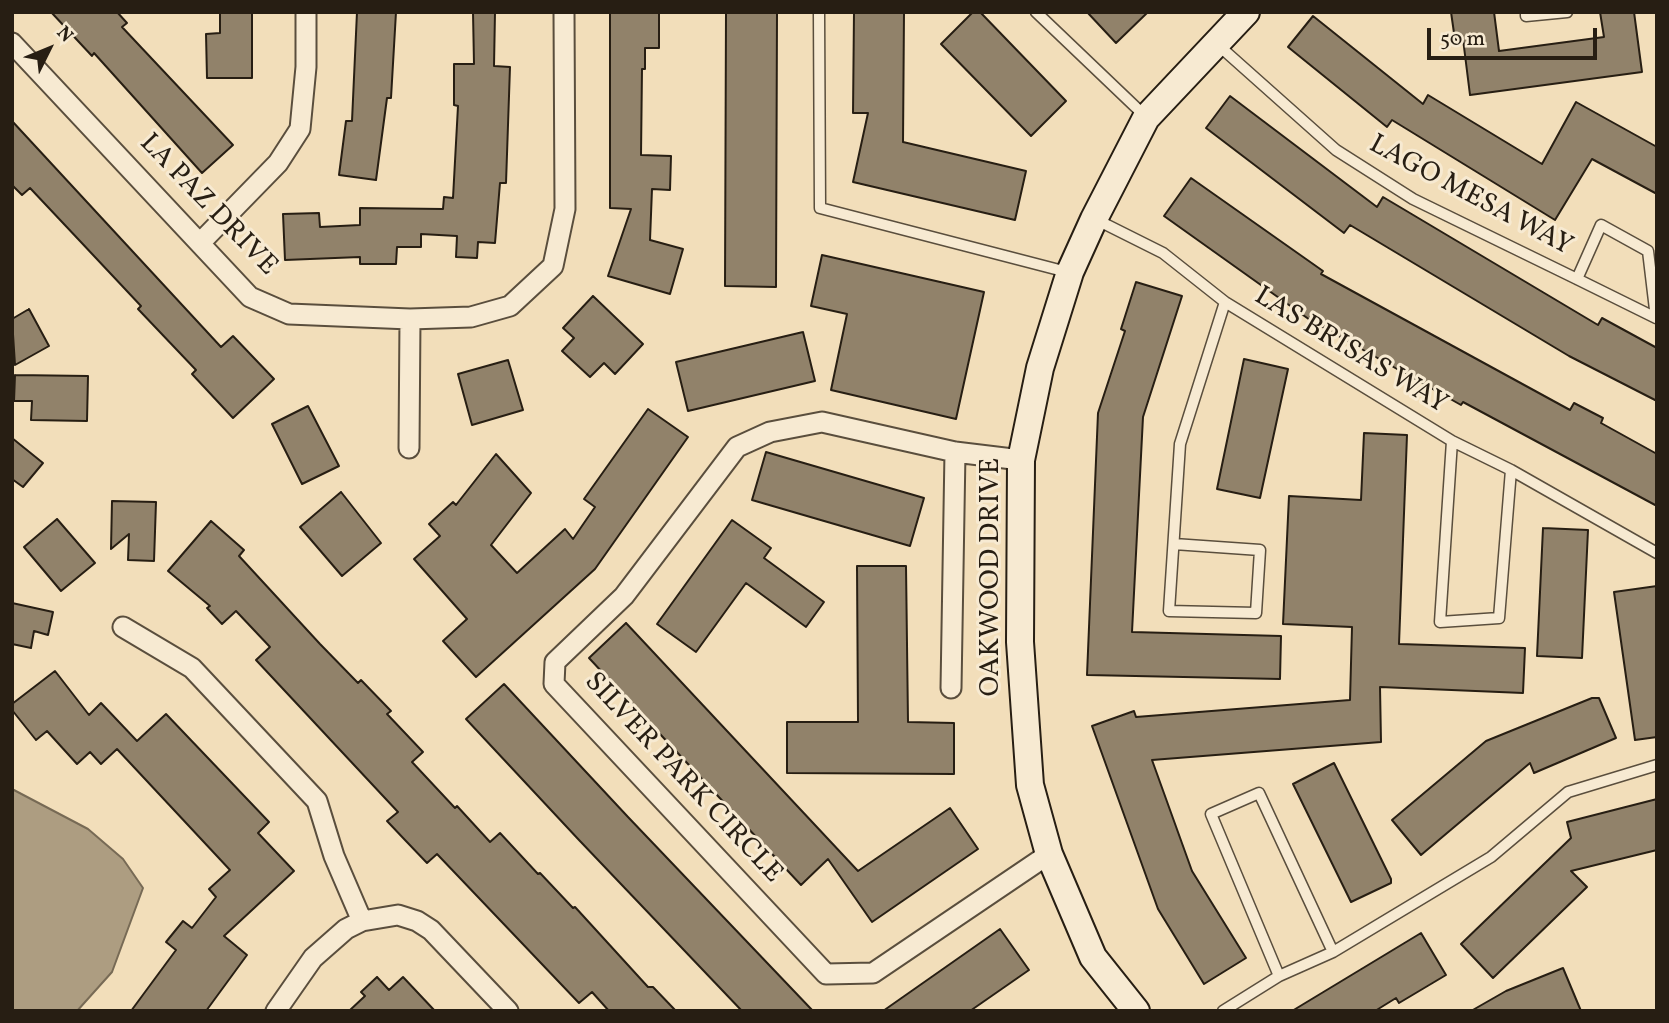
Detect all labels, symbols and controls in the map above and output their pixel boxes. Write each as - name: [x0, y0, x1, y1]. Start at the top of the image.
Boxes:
- north arrow: [14, 14, 84, 84]
- scale bar: [1431, 14, 1601, 58]
- text: N: [50, 21, 79, 49]
- text: 50 m: [1440, 25, 1485, 54]
- street label: LA PAZ DRIVE: [131, 128, 283, 284]
- street label: LAGO MESA WAY: [1363, 129, 1577, 265]
- street label: LAS BRISAS WAY: [1247, 281, 1453, 423]
- street label: OAKWOOD DRIVE: [976, 458, 1010, 696]
- street label: SILVER PARK CIRCLE: [576, 667, 788, 891]

